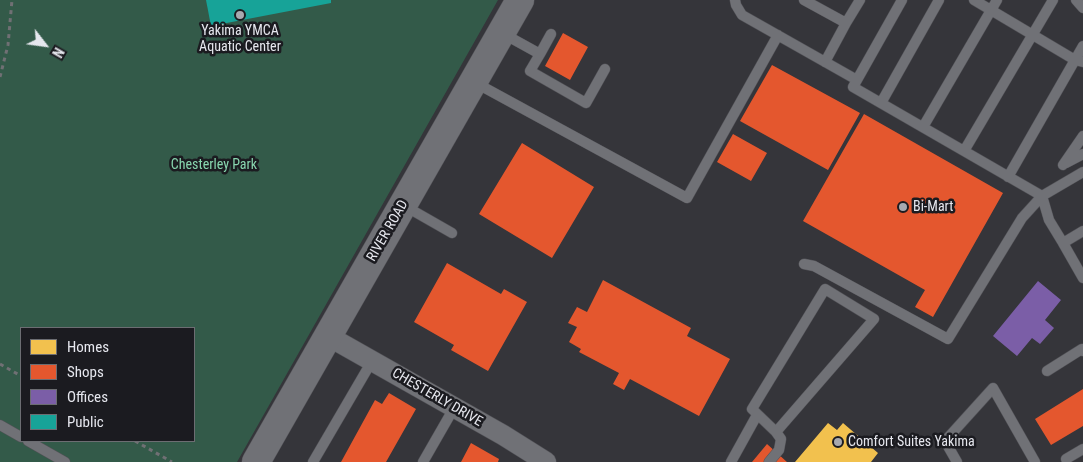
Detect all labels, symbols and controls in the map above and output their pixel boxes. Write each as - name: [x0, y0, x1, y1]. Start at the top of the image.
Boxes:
- marker: Yakima YMCA Aquatic Center: [234, 9, 246, 21]
- north arrow: [20, 20, 70, 70]
- place label: Yakima YMCA Aquatic Center: [199, 23, 281, 56]
- text: N: [49, 45, 67, 60]
- park label: Chesterley Park: [171, 157, 257, 173]
- street label: RIVER ROAD: [364, 197, 412, 265]
- place label: Bi-Mart: [913, 199, 953, 215]
- marker: Bi-Mart: [897, 201, 909, 213]
- legend: [20, 327, 195, 442]
- text: Homes: [67, 338, 109, 356]
- text: Shops: [67, 363, 104, 381]
- street label: CHESTERLY DRIVE: [389, 365, 485, 431]
- text: Offices: [67, 388, 108, 406]
- text: Public: [67, 413, 104, 431]
- place label: Comfort Suites Yakima: [848, 434, 975, 450]
- marker: Comfort Suites Yakima: [832, 436, 844, 448]

